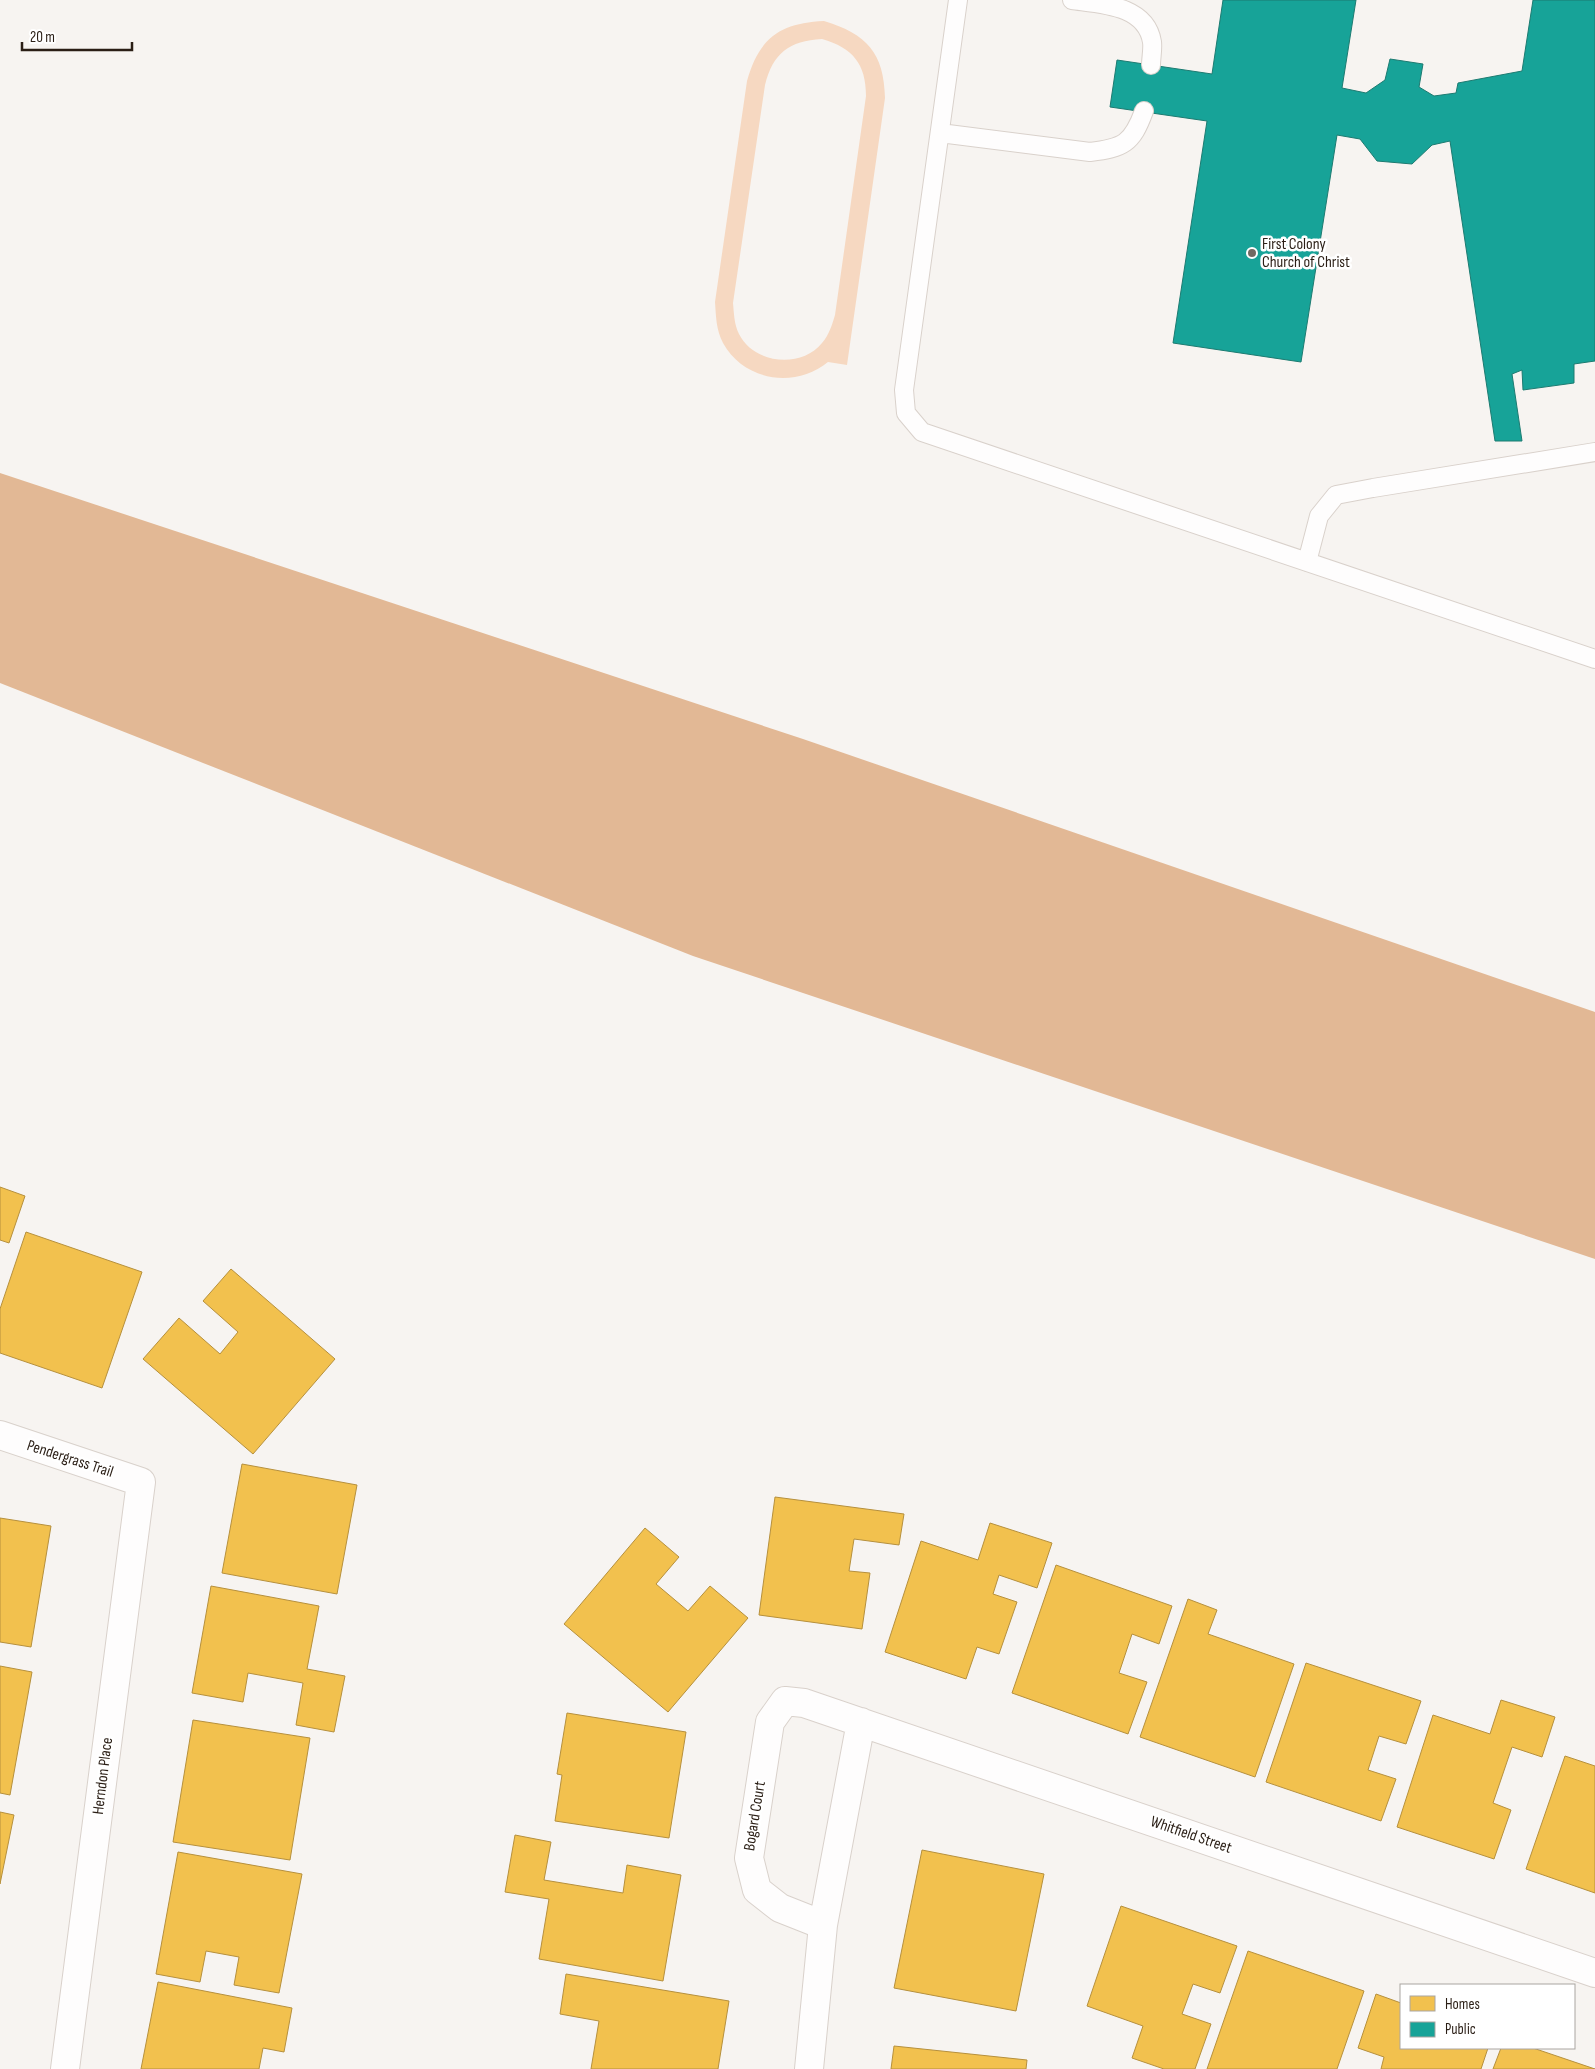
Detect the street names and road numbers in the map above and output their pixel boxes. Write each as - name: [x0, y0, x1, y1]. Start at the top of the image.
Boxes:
- street label: Pendergrass Trail: [24, 1436, 116, 1482]
- street label: Herndon Place: [89, 1736, 117, 1816]
- street label: Bogard Court: [740, 1780, 770, 1852]
- street label: Whitfield Street: [1148, 1812, 1234, 1858]

